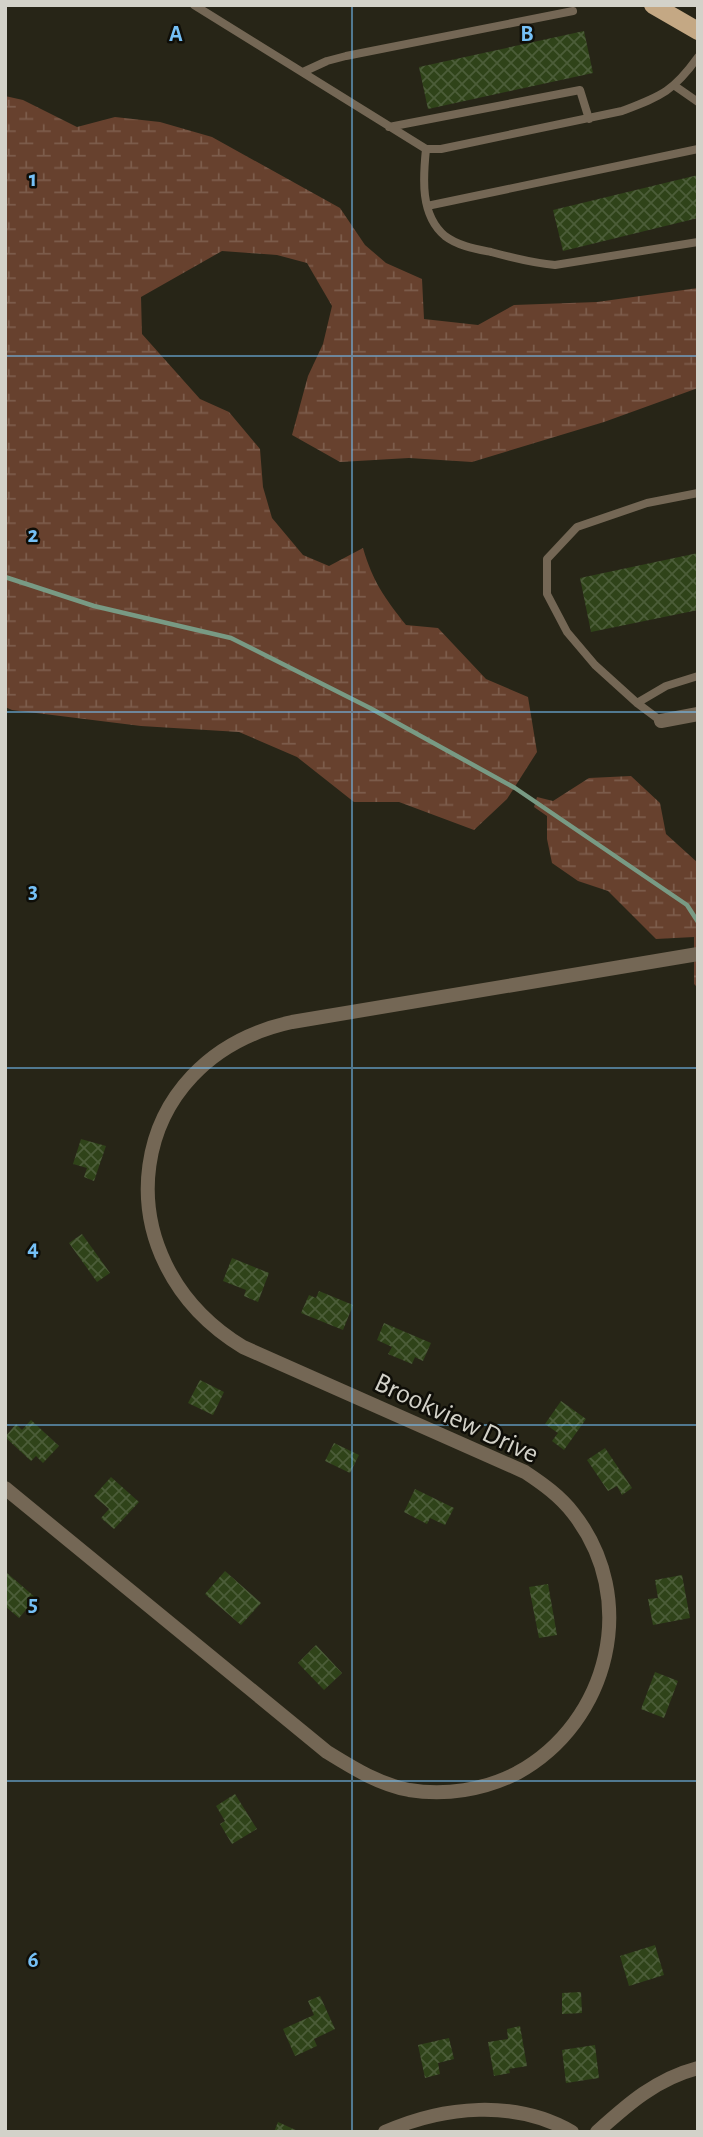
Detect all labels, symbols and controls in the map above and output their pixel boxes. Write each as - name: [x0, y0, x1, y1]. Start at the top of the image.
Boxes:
- text: A: [169, 23, 183, 46]
- text: B: [520, 23, 534, 46]
- text: 1: [29, 168, 37, 191]
- text: 2: [28, 524, 39, 547]
- text: 3: [28, 880, 38, 903]
- text: 4: [27, 1237, 39, 1260]
- street label: Brookview Drive: [370, 1369, 542, 1469]
- text: 5: [28, 1593, 38, 1616]
- text: 6: [27, 1949, 39, 1972]

